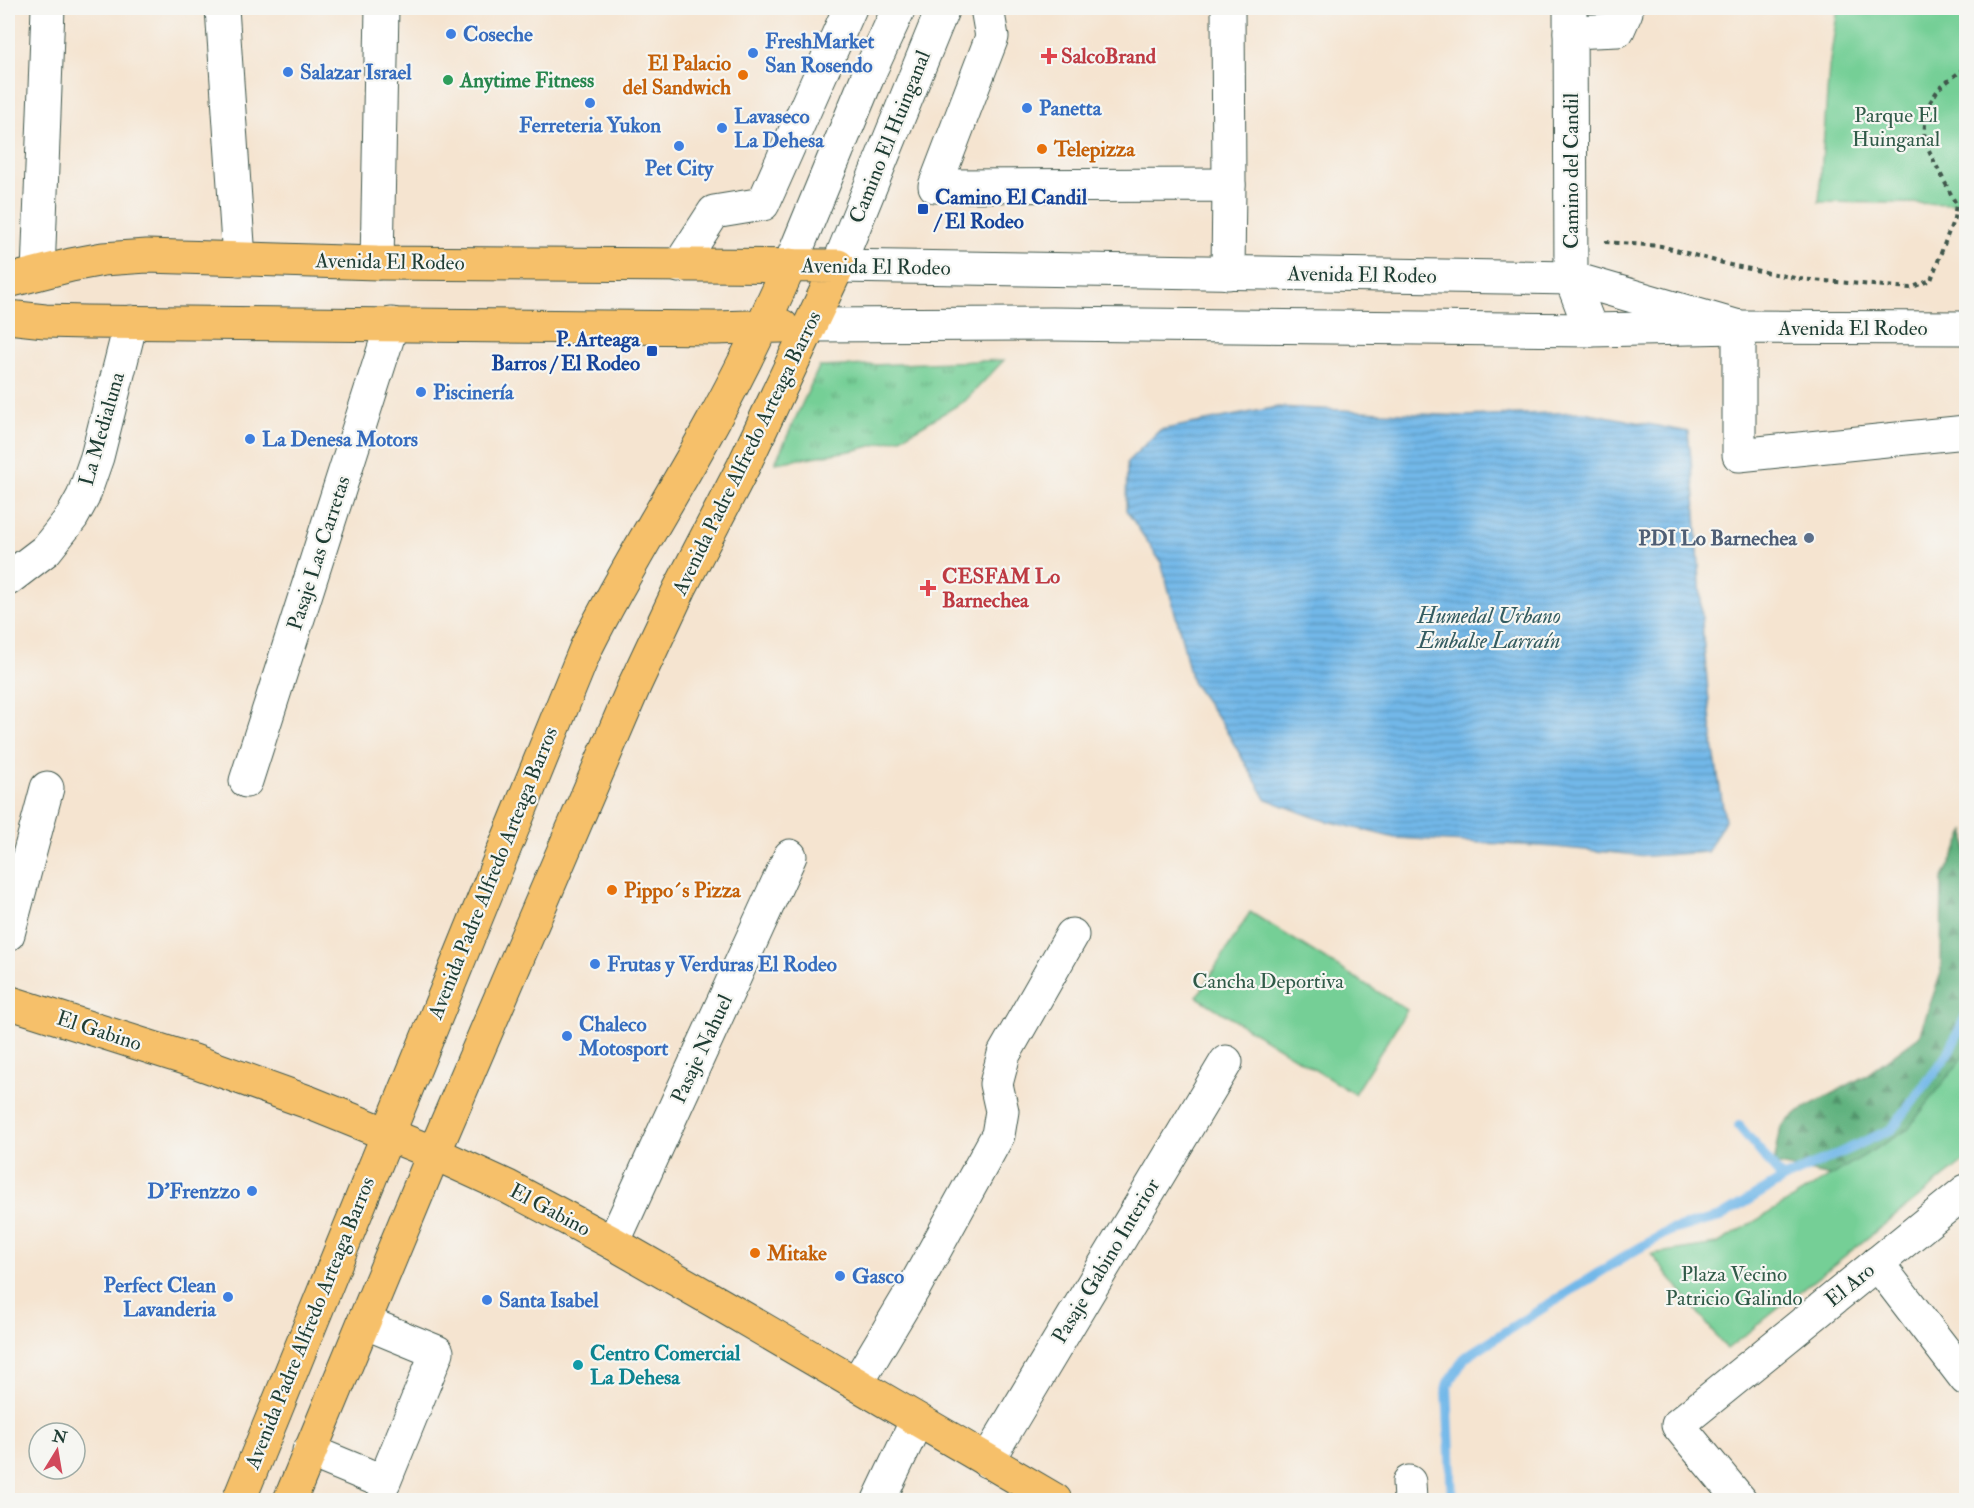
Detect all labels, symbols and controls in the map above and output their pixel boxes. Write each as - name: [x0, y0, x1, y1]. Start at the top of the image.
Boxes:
- place label: Coseche: [463, 21, 533, 48]
- marker: Coseche: [444, 27, 458, 41]
- place label: FreshMarket San Rosendo: [765, 28, 874, 79]
- place label: SalcoBrand: [1061, 43, 1157, 70]
- marker: FreshMarket San Rosendo: [746, 46, 760, 60]
- street label: Camino El Huinganal: [843, 46, 937, 227]
- marker: SalcoBrand: [1042, 49, 1056, 63]
- place label: El Palacio del Sandwich: [623, 50, 731, 101]
- place label: Salazar Israel: [300, 59, 412, 86]
- marker: Salazar Israel: [281, 65, 295, 79]
- place label: Anytime Fitness: [459, 67, 594, 94]
- marker: El Palacio del Sandwich: [736, 68, 750, 82]
- marker: Anytime Fitness: [441, 73, 455, 87]
- street label: Camino del Candil: [1558, 92, 1585, 249]
- place label: Panetta: [1039, 95, 1103, 122]
- marker: Ferreteria Yukon: [583, 96, 597, 110]
- marker: Panetta: [1020, 101, 1034, 115]
- park label: Parque El Huinganal: [1852, 102, 1941, 153]
- place label: Lavaseco La Dehesa: [734, 103, 825, 154]
- place label: Ferreteria Yukon: [519, 112, 661, 139]
- marker: Lavaseco La Dehesa: [715, 121, 729, 135]
- place label: Telepizza: [1053, 136, 1136, 163]
- marker: Pet City: [672, 139, 686, 153]
- marker: Telepizza: [1035, 142, 1049, 156]
- place label: Pet City: [645, 155, 714, 182]
- place label: Camino El Candil / El Rodeo: [933, 184, 1088, 235]
- marker: Camino El Candil / El Rodeo: [916, 202, 930, 216]
- street label: Avenida El Rodeo: [314, 247, 465, 277]
- street label: Avenida El Rodeo: [800, 252, 951, 282]
- street label: Avenida El Rodeo: [1286, 260, 1437, 290]
- street label: Avenida Padre Alfredo Arteaga Barros: [666, 306, 828, 600]
- street label: Avenida El Rodeo: [1777, 315, 1928, 342]
- place label: P. Arteaga Barros / El Rodeo: [491, 326, 641, 377]
- marker: P. Arteaga Barros / El Rodeo: [645, 344, 659, 358]
- street label: La Medialuna: [73, 369, 131, 489]
- place label: Piscinería: [433, 379, 515, 406]
- marker: Piscinería: [414, 385, 428, 399]
- place label: La Denesa Motors: [262, 426, 418, 453]
- marker: La Denesa Motors: [243, 432, 257, 446]
- street label: Pasaje Las Carretas: [281, 472, 357, 634]
- place label: PDI Lo Barnechea: [1638, 525, 1798, 552]
- marker: PDI Lo Barnechea: [1802, 531, 1816, 545]
- place label: CESFAM Lo Barnechea: [942, 563, 1060, 614]
- marker: CESFAM Lo Barnechea: [919, 579, 937, 597]
- water label: Humedal Urbano Embalse Larraín: [1416, 602, 1561, 655]
- street label: Avenida Padre Alfredo Arteaga Barros: [422, 723, 564, 1024]
- place label: Pippo´s Pizza: [624, 877, 742, 904]
- marker: Pippo´s Pizza: [605, 883, 619, 897]
- place label: Frutas y Verduras El Rodeo: [607, 951, 837, 978]
- marker: Frutas y Verduras El Rodeo: [588, 957, 602, 971]
- park label: Cancha Deportiva: [1192, 968, 1344, 995]
- street label: Pasaje Nahuel: [665, 990, 739, 1108]
- street label: El Gabino: [53, 1005, 145, 1057]
- place label: Chaleco Motosport: [578, 1011, 669, 1062]
- marker: Chaleco Motosport: [560, 1029, 574, 1043]
- street label: Avenida Padre Alfredo Arteaga Barros: [239, 1173, 381, 1474]
- street label: Pasaje Gabino Interior: [1046, 1173, 1166, 1348]
- street label: El Gabino: [505, 1177, 595, 1243]
- place label: D'Frenzzo: [147, 1178, 240, 1205]
- marker: D'Frenzzo: [245, 1184, 259, 1198]
- place label: Mitake: [766, 1240, 827, 1267]
- marker: Mitake: [748, 1246, 762, 1260]
- street label: El Aro: [1820, 1257, 1880, 1313]
- park label: Plaza Vecino Patricio Galindo: [1665, 1261, 1803, 1312]
- place label: Gasco: [852, 1263, 904, 1290]
- marker: Gasco: [833, 1269, 847, 1283]
- place label: Perfect Clean Lavanderia: [104, 1272, 217, 1323]
- place label: Santa Isabel: [499, 1287, 599, 1314]
- marker: Perfect Clean Lavanderia: [221, 1290, 235, 1304]
- marker: Santa Isabel: [480, 1293, 494, 1307]
- place label: Centro Comercial La Dehesa: [590, 1340, 741, 1391]
- marker: Centro Comercial La Dehesa: [571, 1358, 585, 1372]
- north arrow: [27, 1421, 87, 1481]
- text: N: [50, 1426, 69, 1449]

